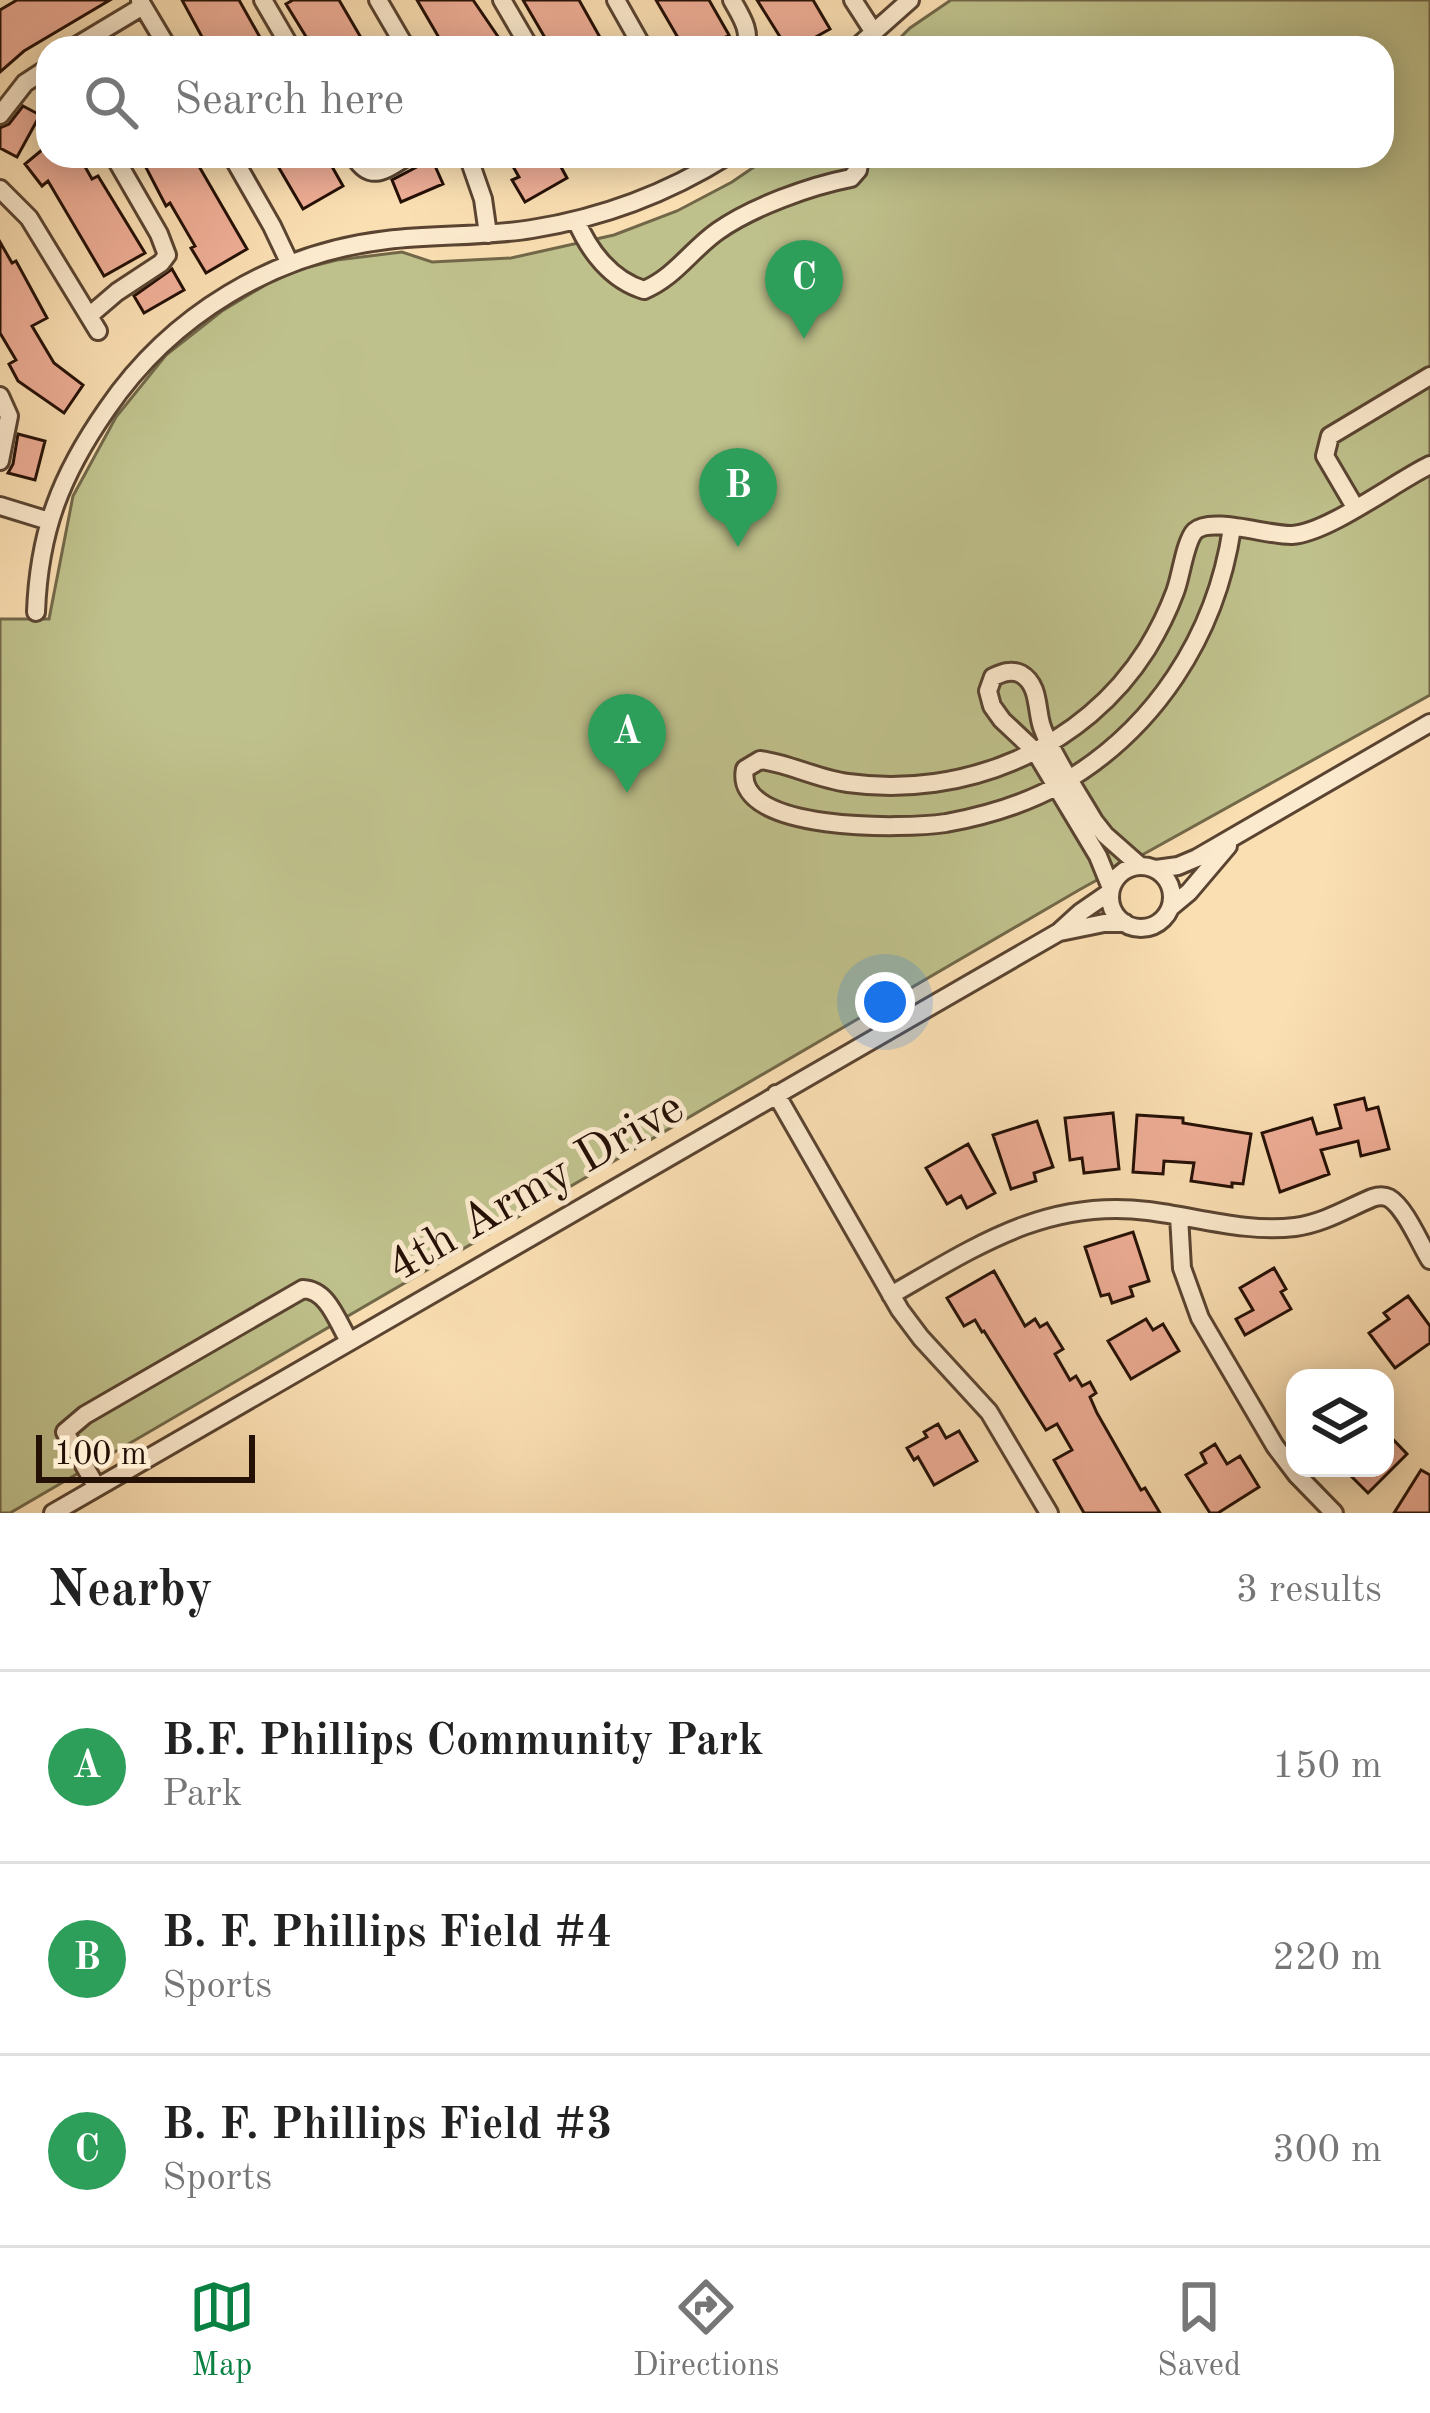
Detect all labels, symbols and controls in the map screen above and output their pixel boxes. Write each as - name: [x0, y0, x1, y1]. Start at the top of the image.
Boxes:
- search box: [36, 36, 1394, 168]
- icon: search: [78, 69, 144, 135]
- text: Search here: [174, 79, 404, 124]
- pin: C: [765, 240, 843, 339]
- pin: B: [699, 448, 777, 547]
- pin: A: [588, 694, 666, 793]
- your location: [855, 972, 915, 1032]
- street label: 4th Army Drive: [380, 1084, 692, 1292]
- map controls: [1286, 1369, 1394, 1477]
- button: layers: [1286, 1369, 1394, 1477]
- scale bar: [36, 1429, 255, 1482]
- text: 100 m: [54, 1439, 147, 1472]
- text: Nearby: [48, 1566, 213, 1617]
- text: 3 results: [1236, 1571, 1382, 1610]
- text: B.F. Phillips Community Park: [162, 1720, 763, 1765]
- text: A: [72, 1747, 102, 1786]
- text: 150 m: [1272, 1747, 1382, 1786]
- text: Park: [162, 1775, 242, 1814]
- text: B. F. Phillips Field #4: [162, 1912, 612, 1957]
- text: B: [73, 1939, 101, 1978]
- text: 220 m: [1272, 1939, 1382, 1978]
- text: Sports: [162, 1967, 272, 2006]
- text: B. F. Phillips Field #3: [162, 2104, 612, 2149]
- text: C: [74, 2131, 100, 2170]
- text: 300 m: [1272, 2131, 1382, 2170]
- text: Sports: [162, 2159, 272, 2198]
- tab: Map: [189, 2274, 255, 2387]
- tab: Directions: [633, 2274, 779, 2387]
- tab: Saved: [1157, 2274, 1241, 2387]

